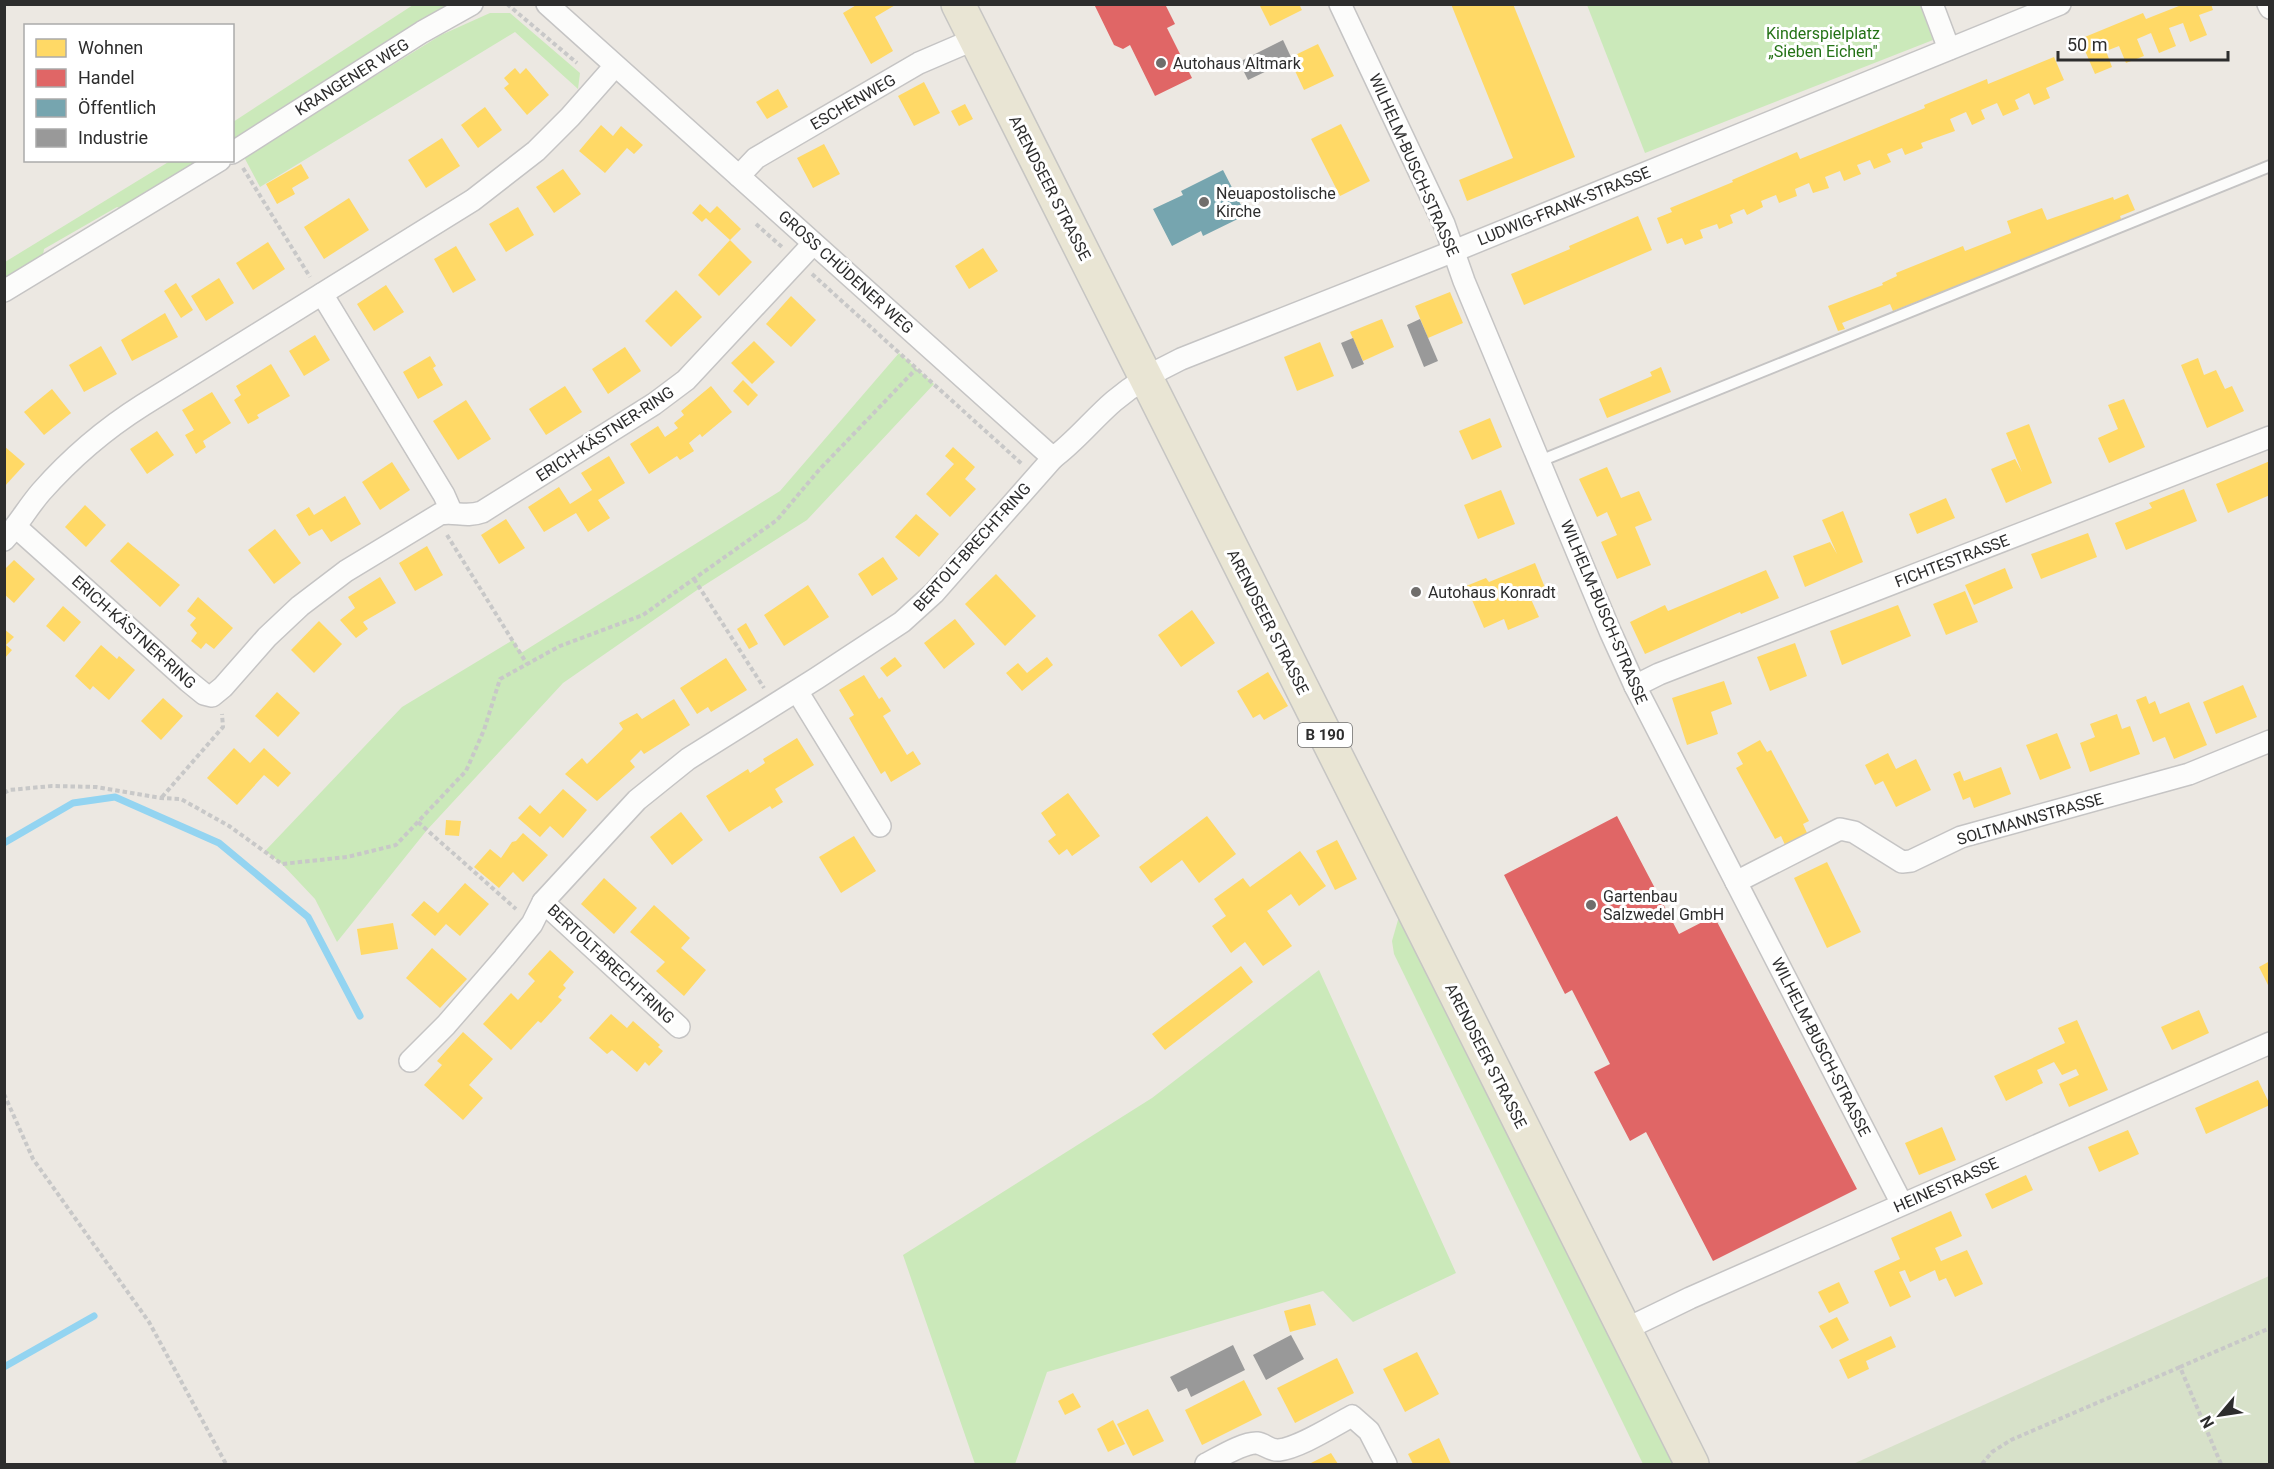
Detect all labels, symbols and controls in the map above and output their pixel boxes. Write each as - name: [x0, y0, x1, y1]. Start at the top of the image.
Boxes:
- legend: [24, 24, 234, 162]
- park label: Kinderspielplatz „Sieben Eichen": [1766, 24, 1880, 61]
- scale bar: [2058, 24, 2228, 62]
- street label: KRANGENER WEG: [292, 34, 412, 120]
- text: 50 m: [2067, 34, 2107, 55]
- text: Wohnen: [78, 37, 143, 58]
- place label: Autohaus Altmark: [1173, 54, 1302, 73]
- marker: Autohaus Altmark: [1154, 56, 1168, 70]
- text: Handel: [78, 67, 135, 88]
- street label: ESCHENWEG: [807, 70, 899, 134]
- street label: WILHELM-BUSCH-STRASSE: [1365, 71, 1463, 259]
- text: Öffentlich: [78, 97, 156, 118]
- street label: ARENDSEER STRASSE: [1005, 112, 1095, 264]
- text: Industrie: [78, 127, 148, 148]
- street label: LUDWIG-FRANK-STRASSE: [1475, 163, 1653, 249]
- place label: Neuapostolische Kirche: [1216, 184, 1336, 221]
- marker: Neuapostolische Kirche: [1197, 195, 1211, 209]
- street label: GROSS CHÜDENER WEG: [775, 206, 917, 338]
- street label: ERICH-KÄSTNER-RING: [533, 382, 677, 486]
- street label: BERTOLT-BRECHT-RING: [909, 479, 1035, 615]
- street label: WILHELM-BUSCH-STRASSE: [1557, 517, 1651, 707]
- street label: FICHTESTRASSE: [1892, 530, 2012, 592]
- street label: ARENDSEER STRASSE: [1223, 546, 1313, 698]
- street label: ERICH-KÄSTNER-RING: [68, 571, 200, 693]
- place label: Autohaus Konradt: [1428, 583, 1556, 602]
- marker: Autohaus Konradt: [1409, 585, 1423, 599]
- road number: B 190: [1298, 723, 1352, 747]
- street label: SOLTMANNSTRASSE: [1955, 789, 2105, 849]
- place label: Gartenbau Salzwedel GmbH: [1603, 887, 1724, 924]
- marker: Gartenbau Salzwedel GmbH: [1584, 898, 1598, 912]
- street label: BERTOLT-BRECHT-RING: [544, 900, 678, 1028]
- street label: WILHELM-BUSCH-STRASSE: [1768, 954, 1874, 1140]
- street label: ARENDSEER STRASSE: [1441, 980, 1531, 1132]
- street label: HEINESTRASSE: [1891, 1153, 2001, 1217]
- north arrow: [2190, 1385, 2250, 1445]
- text: N: [2196, 1412, 2218, 1432]

